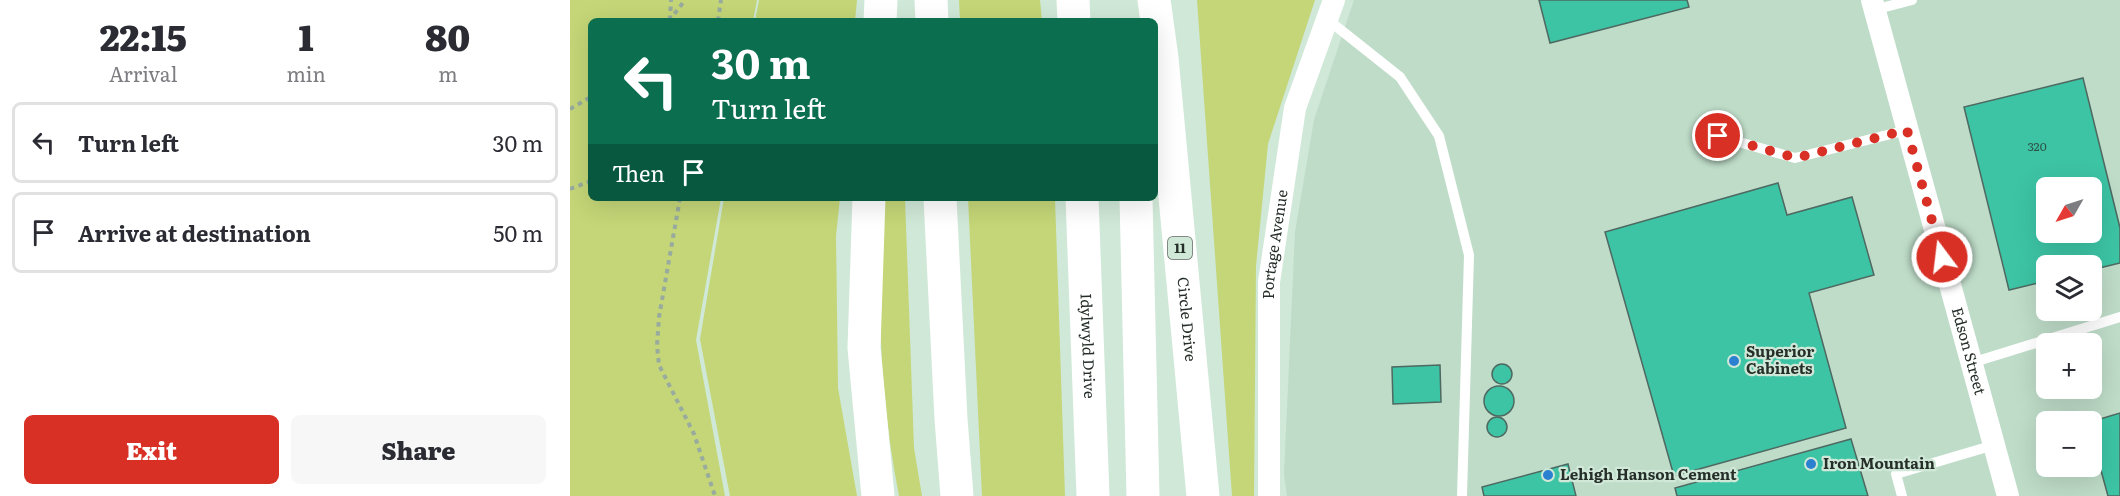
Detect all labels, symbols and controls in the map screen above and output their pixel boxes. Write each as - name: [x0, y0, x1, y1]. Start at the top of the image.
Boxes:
- text: 22:15: [100, 9, 187, 62]
- text: 1: [299, 9, 314, 62]
- text: 80: [425, 9, 470, 62]
- text: 30 m: [711, 30, 811, 92]
- icon: left: [612, 42, 690, 120]
- text: Arrival: [109, 58, 177, 88]
- text: min: [286, 58, 326, 88]
- text: m: [438, 58, 458, 88]
- text: Turn left: [711, 87, 826, 127]
- pin: [1692, 110, 1743, 161]
- icon: arrive: [1701, 119, 1734, 152]
- icon: left: [27, 126, 60, 159]
- text: Turn left: [78, 126, 179, 159]
- text: 30 m: [493, 126, 543, 159]
- house number: 320: [2027, 137, 2047, 155]
- text: Then: [612, 156, 665, 189]
- icon: arrive: [677, 156, 710, 189]
- north arrow: [2036, 177, 2102, 243]
- map controls: [2036, 177, 2102, 477]
- street label: Portage Avenue: [1256, 188, 1293, 299]
- icon: arrive: [27, 216, 60, 249]
- text: Arrive at destination: [78, 216, 311, 249]
- text: 50 m: [493, 216, 543, 249]
- position arrow: [1910, 225, 1974, 289]
- road number: 11: [1168, 237, 1192, 259]
- button: layers: [2036, 255, 2102, 321]
- street label: Circle Drive: [1173, 276, 1203, 363]
- street label: Idylwyld Drive: [1076, 293, 1102, 399]
- street label: Edson Street: [1947, 304, 1993, 397]
- button: +: [2036, 333, 2102, 399]
- place label: Superior Cabinets: [1746, 339, 1814, 379]
- marker: Superior Cabinets: [1727, 354, 1741, 368]
- button: −: [2036, 411, 2102, 477]
- button: Exit: [24, 415, 279, 484]
- button: Share: [291, 415, 546, 484]
- place label: Iron Mountain: [1823, 451, 1935, 474]
- marker: Iron Mountain: [1804, 457, 1818, 471]
- place label: Lehigh Hanson Cement: [1560, 462, 1737, 485]
- marker: Lehigh Hanson Cement: [1541, 468, 1555, 482]

